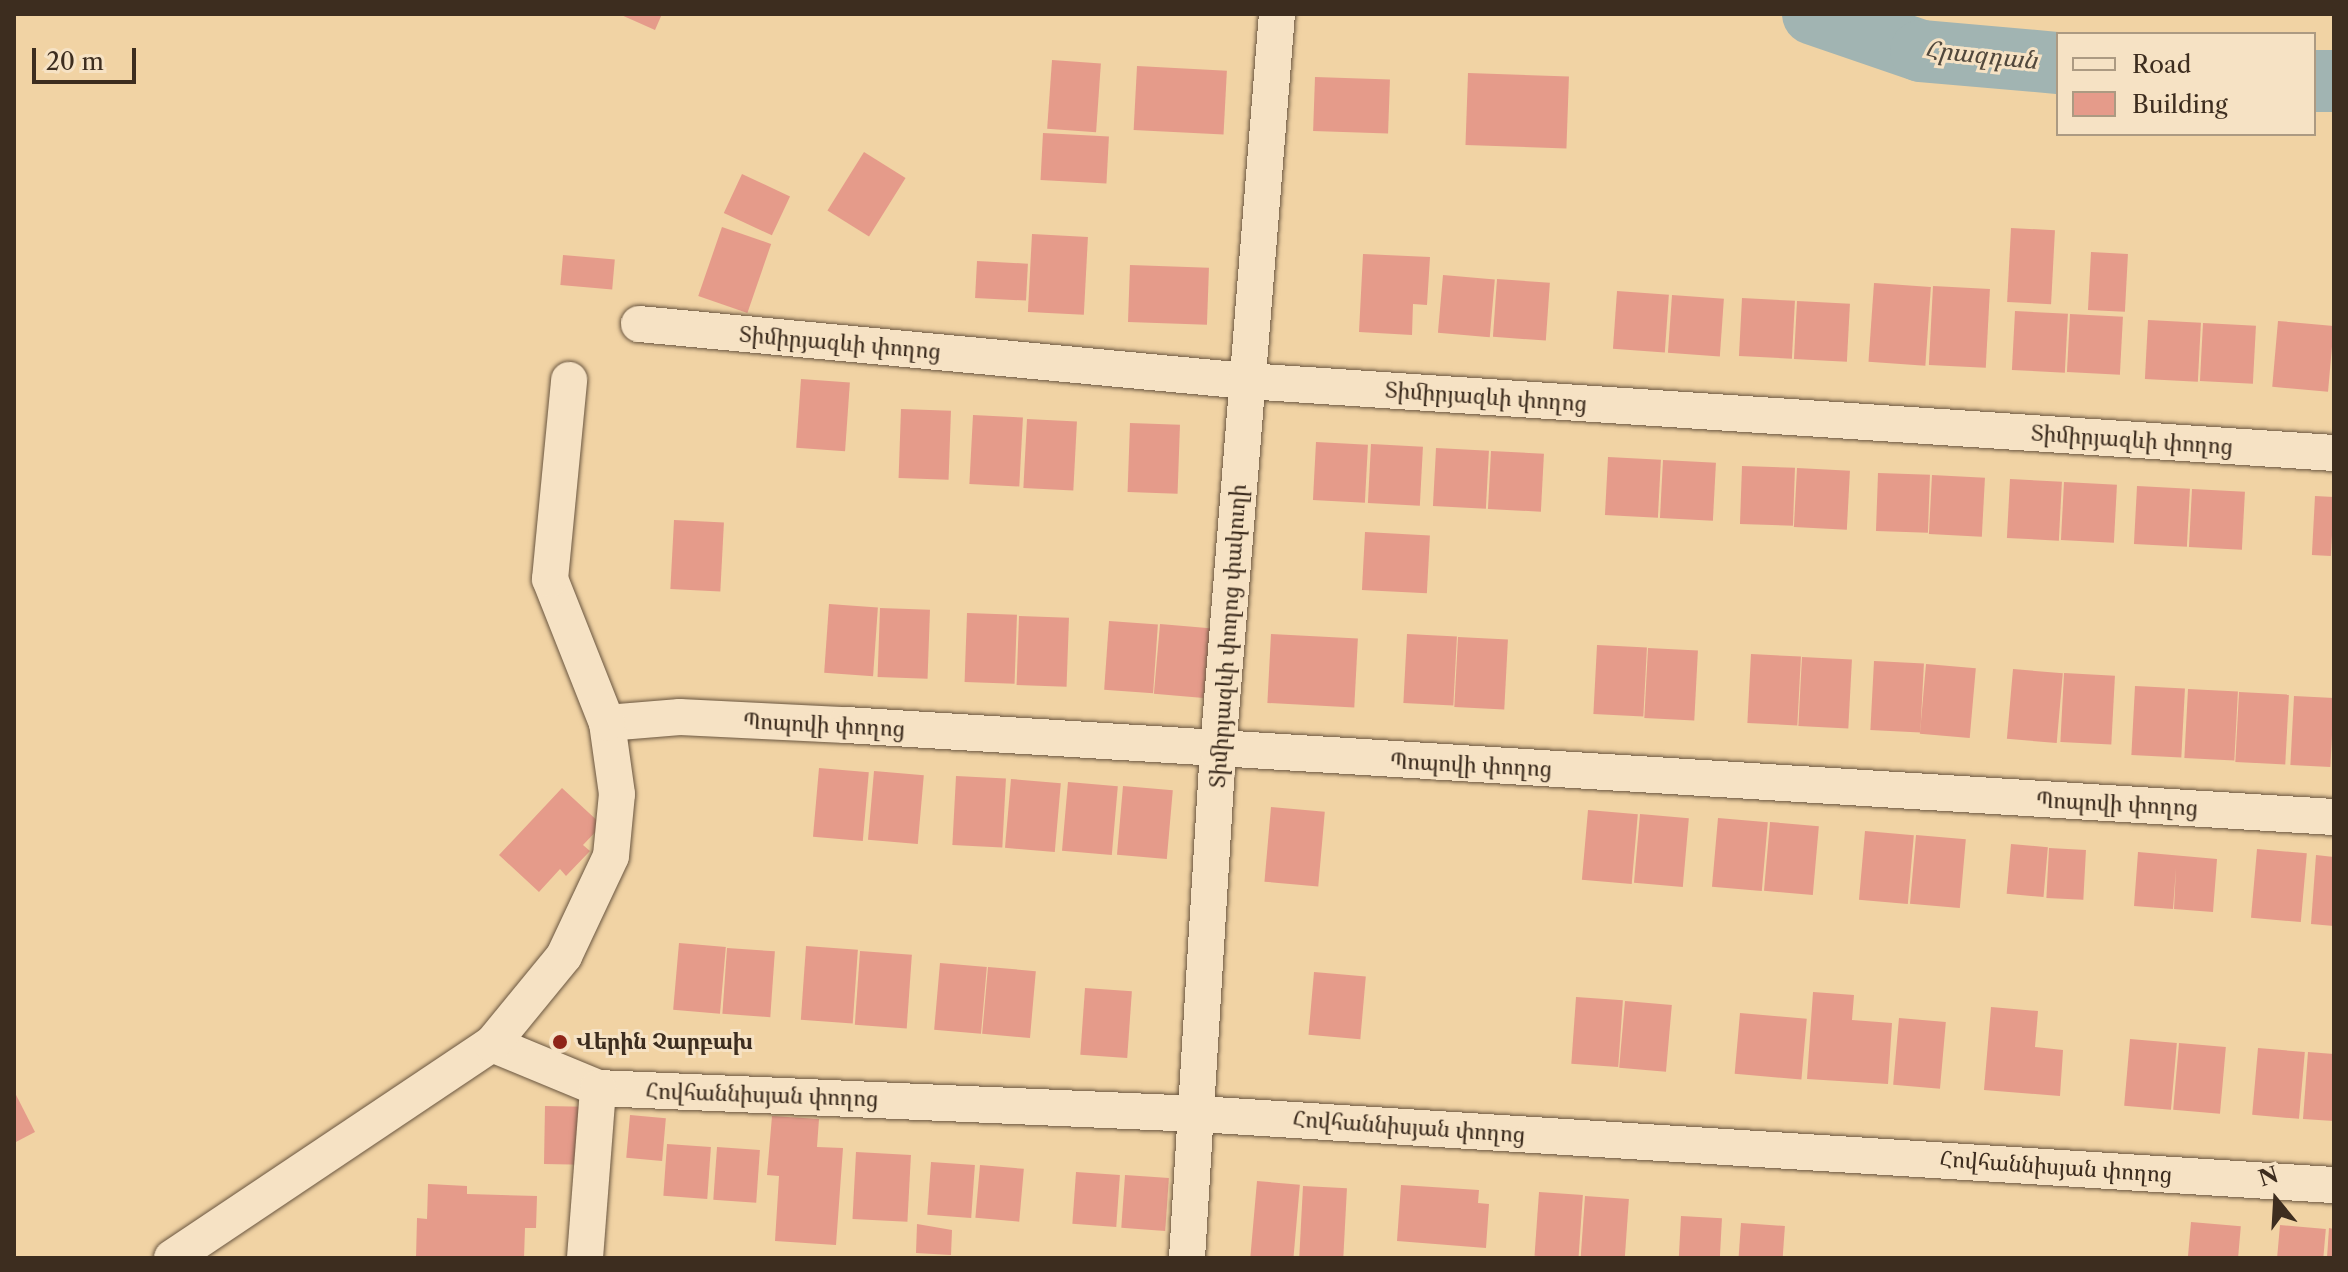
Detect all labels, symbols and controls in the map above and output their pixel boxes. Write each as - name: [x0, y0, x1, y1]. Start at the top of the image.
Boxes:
- scale bar: [36, 32, 140, 82]
- legend: [2056, 32, 2316, 136]
- water label: Հրազդան: [1923, 35, 2039, 75]
- text: 20 m: [46, 47, 104, 76]
- text: Road: [2132, 50, 2191, 79]
- text: Building: [2132, 90, 2228, 119]
- street label: Տիմիրյազևի փողոց: [738, 321, 942, 365]
- street label: Տիմիրյազևի փողոց: [1384, 377, 1588, 417]
- street label: Տիմիրյազևի փողոց: [2030, 420, 2234, 460]
- street label: Տիմիրյազևի փողոց փակուղի: [1204, 483, 1252, 789]
- street label: Պոպովի փողոց: [742, 708, 906, 742]
- street label: Պոպովի փողոց: [1389, 748, 1553, 782]
- street label: Պոպովի փողոց: [2035, 787, 2199, 821]
- place label: Վերին Չարբախ: [576, 1029, 753, 1055]
- marker: Վերին Չարբախ: [551, 1033, 569, 1051]
- street label: Հովհաննիսյան փողոց: [645, 1078, 879, 1112]
- street label: Հովհաննիսյան փողոց: [1292, 1106, 1526, 1148]
- street label: Հովհաննիսյան փողոց: [1939, 1146, 2173, 1188]
- north arrow: [2236, 1160, 2316, 1240]
- text: N: [2255, 1161, 2282, 1192]

